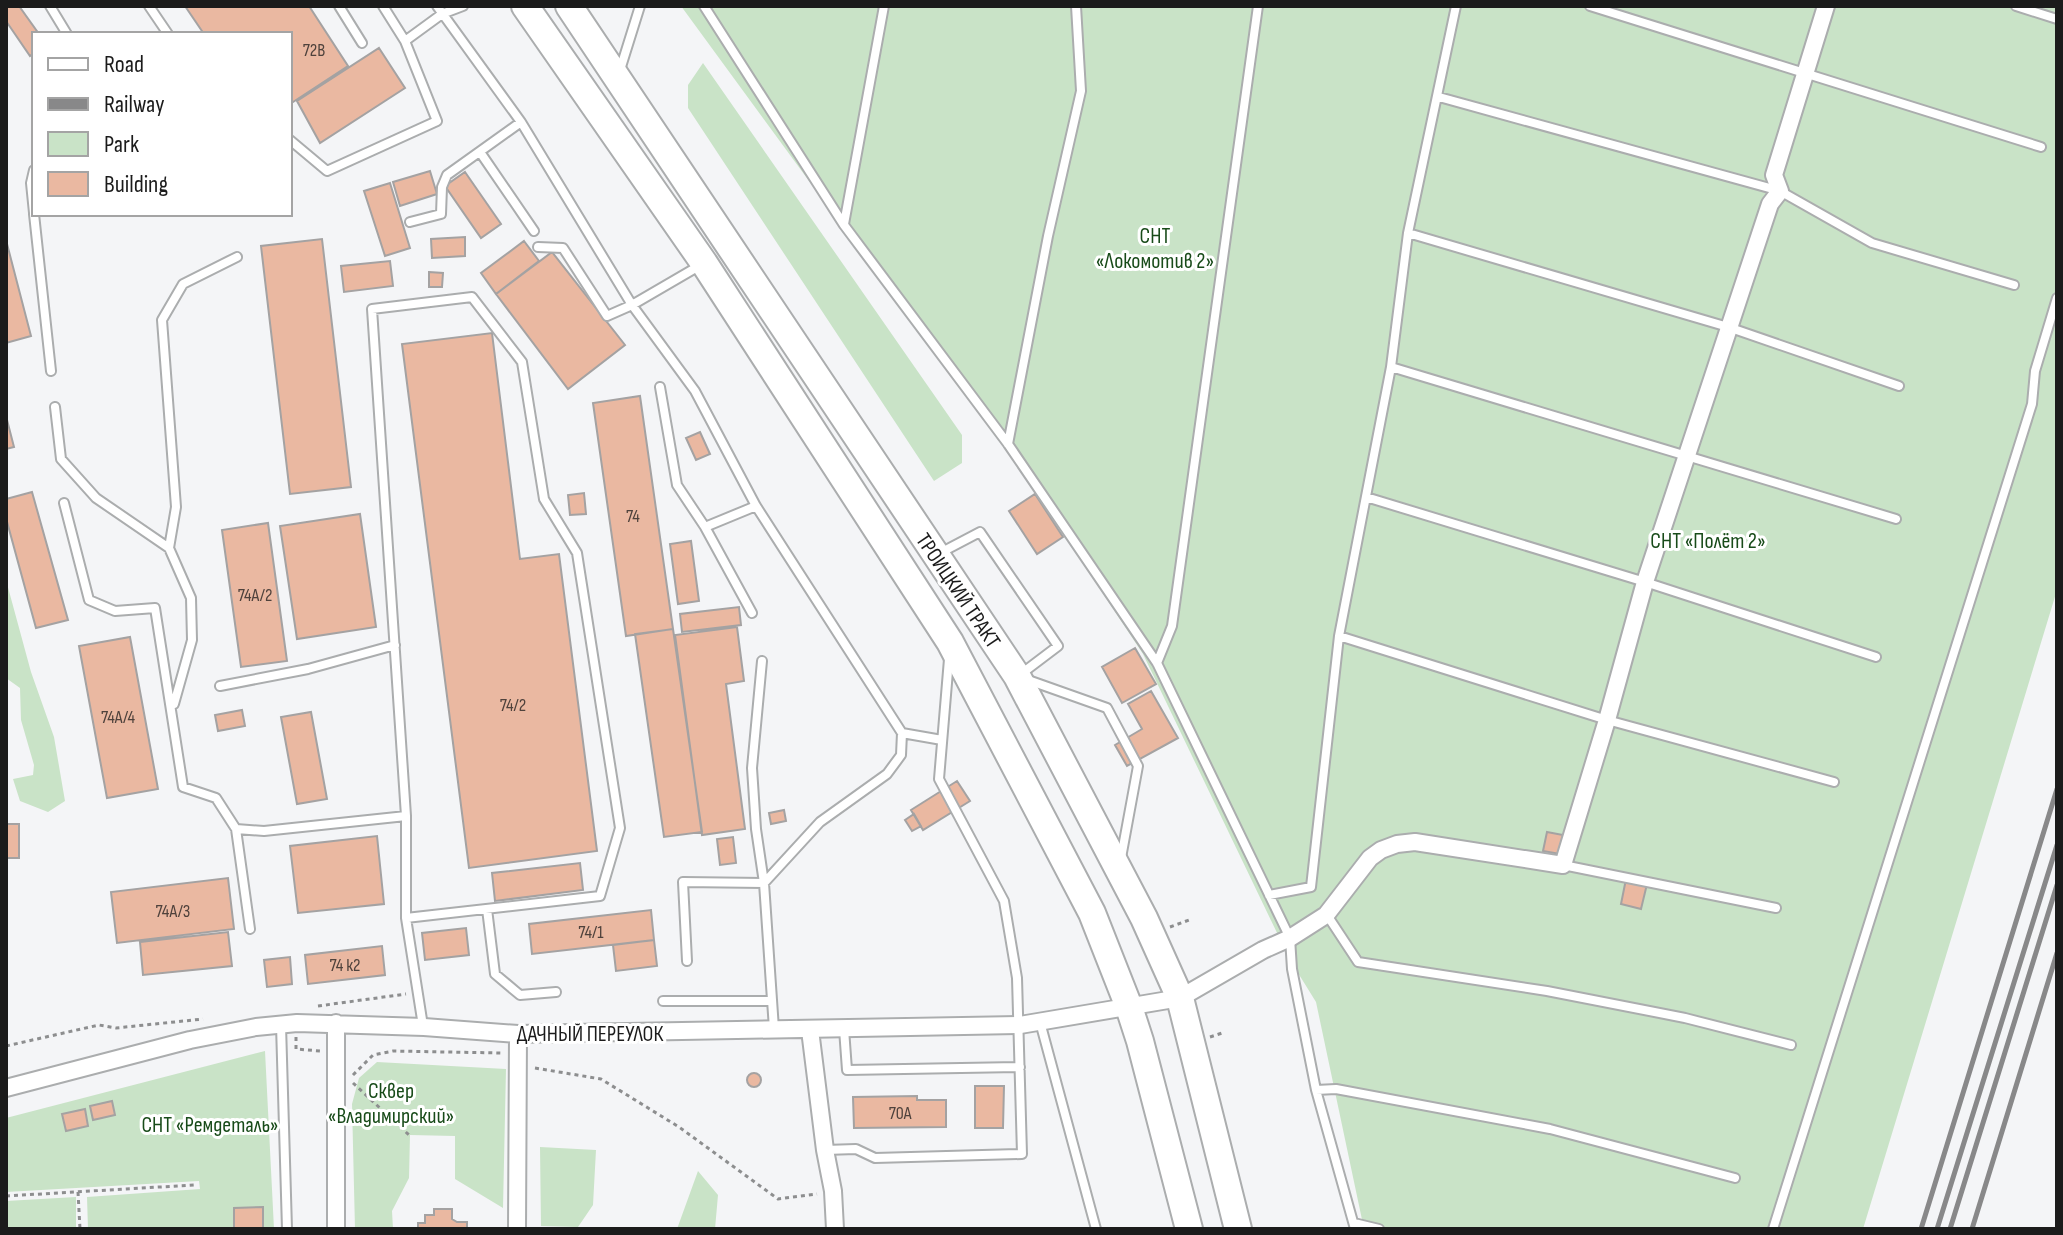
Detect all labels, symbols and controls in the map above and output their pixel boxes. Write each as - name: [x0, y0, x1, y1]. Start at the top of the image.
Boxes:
- legend: [32, 32, 292, 216]
- house number: 72В: [303, 40, 325, 61]
- text: Road: [104, 50, 144, 79]
- text: Railway: [104, 90, 164, 119]
- text: Park: [104, 130, 139, 159]
- text: Building: [104, 170, 168, 199]
- park label: СНТ «Локомотив 2»: [1096, 223, 1214, 275]
- house number: 74: [626, 506, 640, 527]
- street label: ТРОИЦКИЙ ТРАКТ: [909, 528, 1006, 654]
- park label: СНТ «Полёт 2»: [1650, 528, 1766, 555]
- house number: 74А/2: [238, 585, 272, 606]
- house number: 74/2: [500, 695, 526, 716]
- house number: 74А/4: [101, 707, 136, 728]
- house number: 74А/3: [156, 901, 190, 922]
- house number: 74/1: [578, 922, 604, 943]
- house number: 74 к2: [330, 955, 360, 976]
- street label: ДАЧНЫЙ ПЕРЕУЛОК: [517, 1021, 663, 1048]
- park label: Сквер «Владимирский»: [328, 1078, 454, 1130]
- house number: 70А: [889, 1103, 912, 1124]
- park label: СНТ «Ремдеталь»: [141, 1112, 279, 1139]

